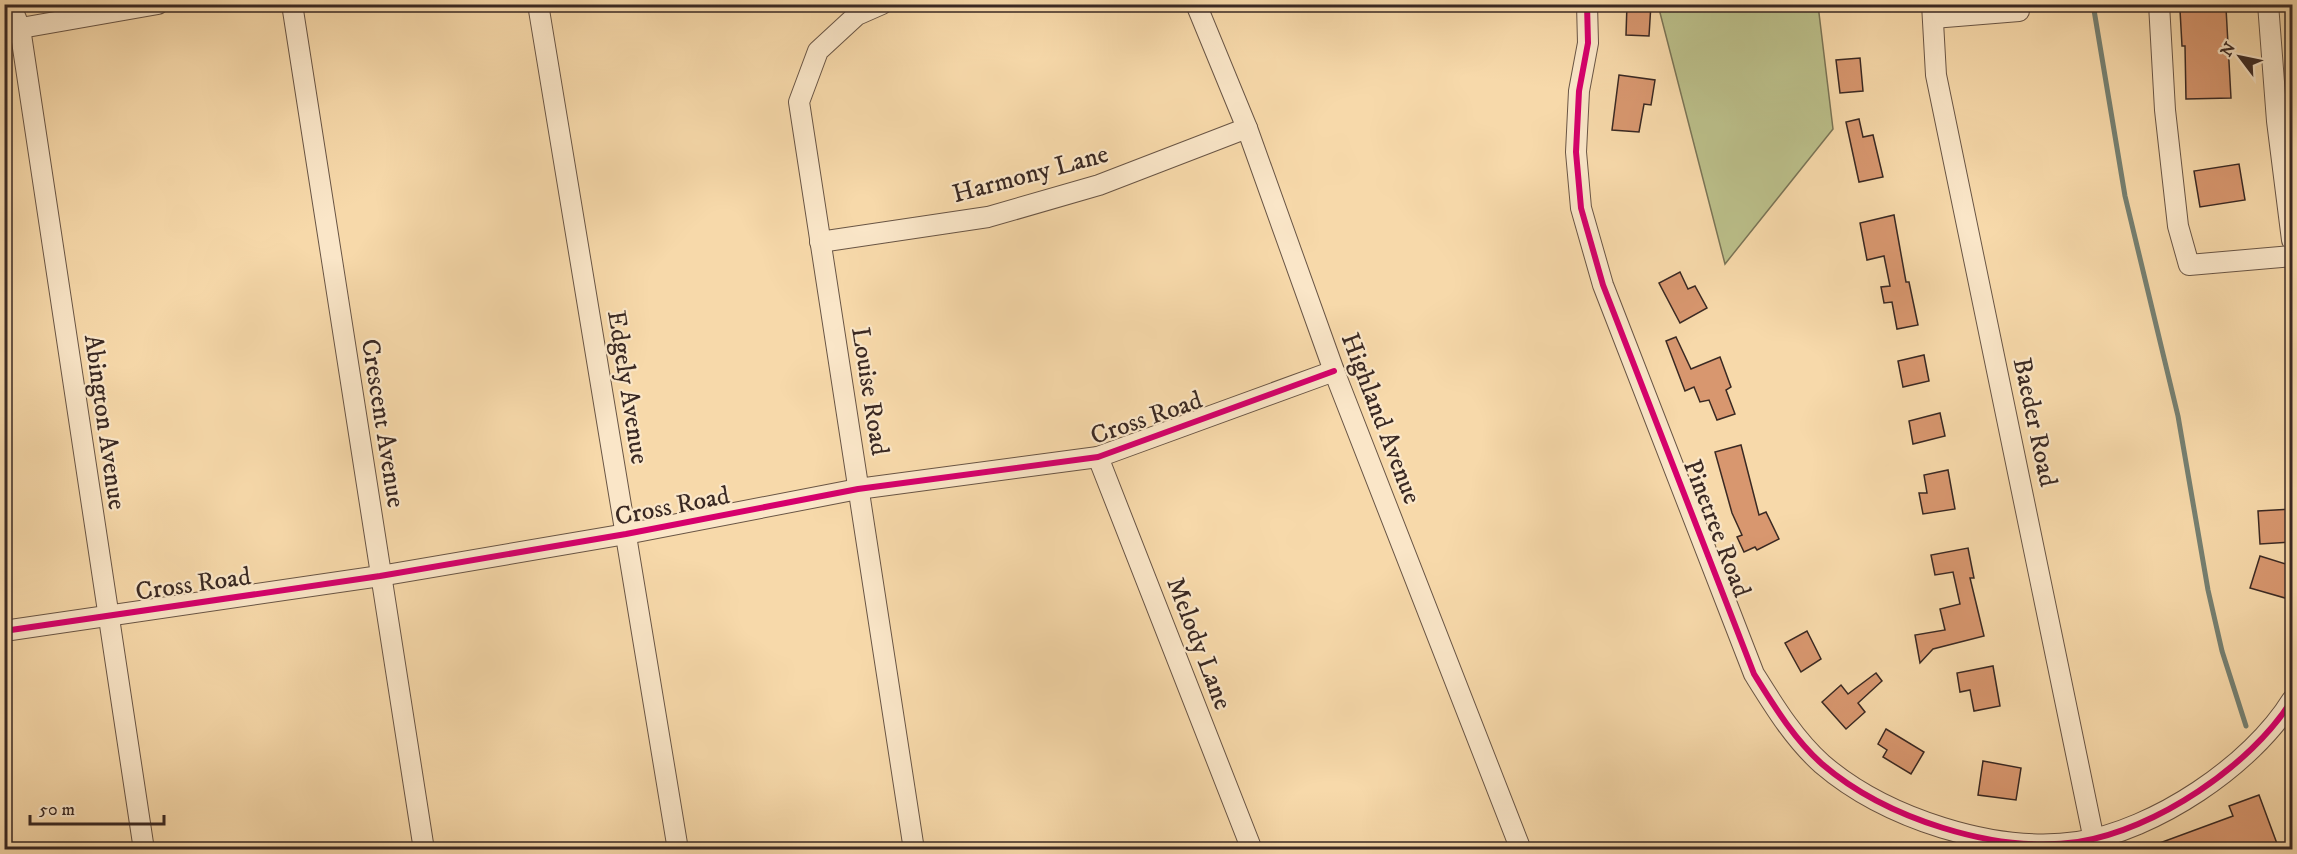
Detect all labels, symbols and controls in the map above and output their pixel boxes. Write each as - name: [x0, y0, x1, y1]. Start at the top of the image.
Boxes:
- north arrow: [2210, 27, 2270, 87]
- text: N: [2216, 39, 2240, 60]
- street label: Harmony Lane: [949, 138, 1112, 211]
- street label: Edgely Avenue: [599, 308, 656, 466]
- street label: Louise Road: [843, 325, 896, 458]
- street label: Highland Avenue: [1333, 328, 1428, 509]
- street label: Abington Avenue: [76, 332, 133, 512]
- street label: Crescent Avenue: [353, 336, 412, 510]
- street label: Baeder Road: [2005, 355, 2064, 490]
- street label: Cross Road: [1086, 384, 1207, 453]
- street label: Pinetree Road: [1675, 455, 1758, 602]
- street label: Cross Road: [612, 479, 733, 534]
- street label: Cross Road: [133, 560, 253, 609]
- street label: Melody Lane: [1158, 573, 1239, 714]
- scale bar: [30, 788, 164, 826]
- text: 50 m: [39, 799, 75, 821]

